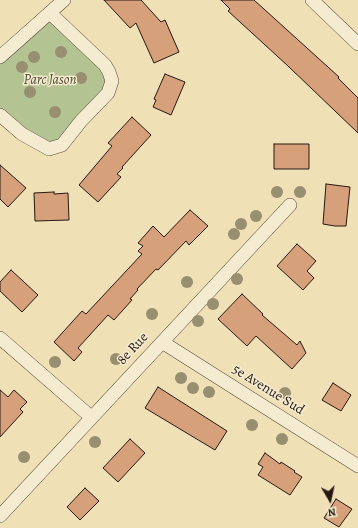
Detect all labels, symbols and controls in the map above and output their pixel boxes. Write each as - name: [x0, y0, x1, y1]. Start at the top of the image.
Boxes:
- park label: Parc Jason: [24, 73, 76, 89]
- street label: 8e Rue: [114, 329, 152, 369]
- street label: 5e Avenue Sud: [229, 361, 307, 419]
- north arrow: [310, 480, 350, 520]
- text: N: [327, 504, 337, 520]

